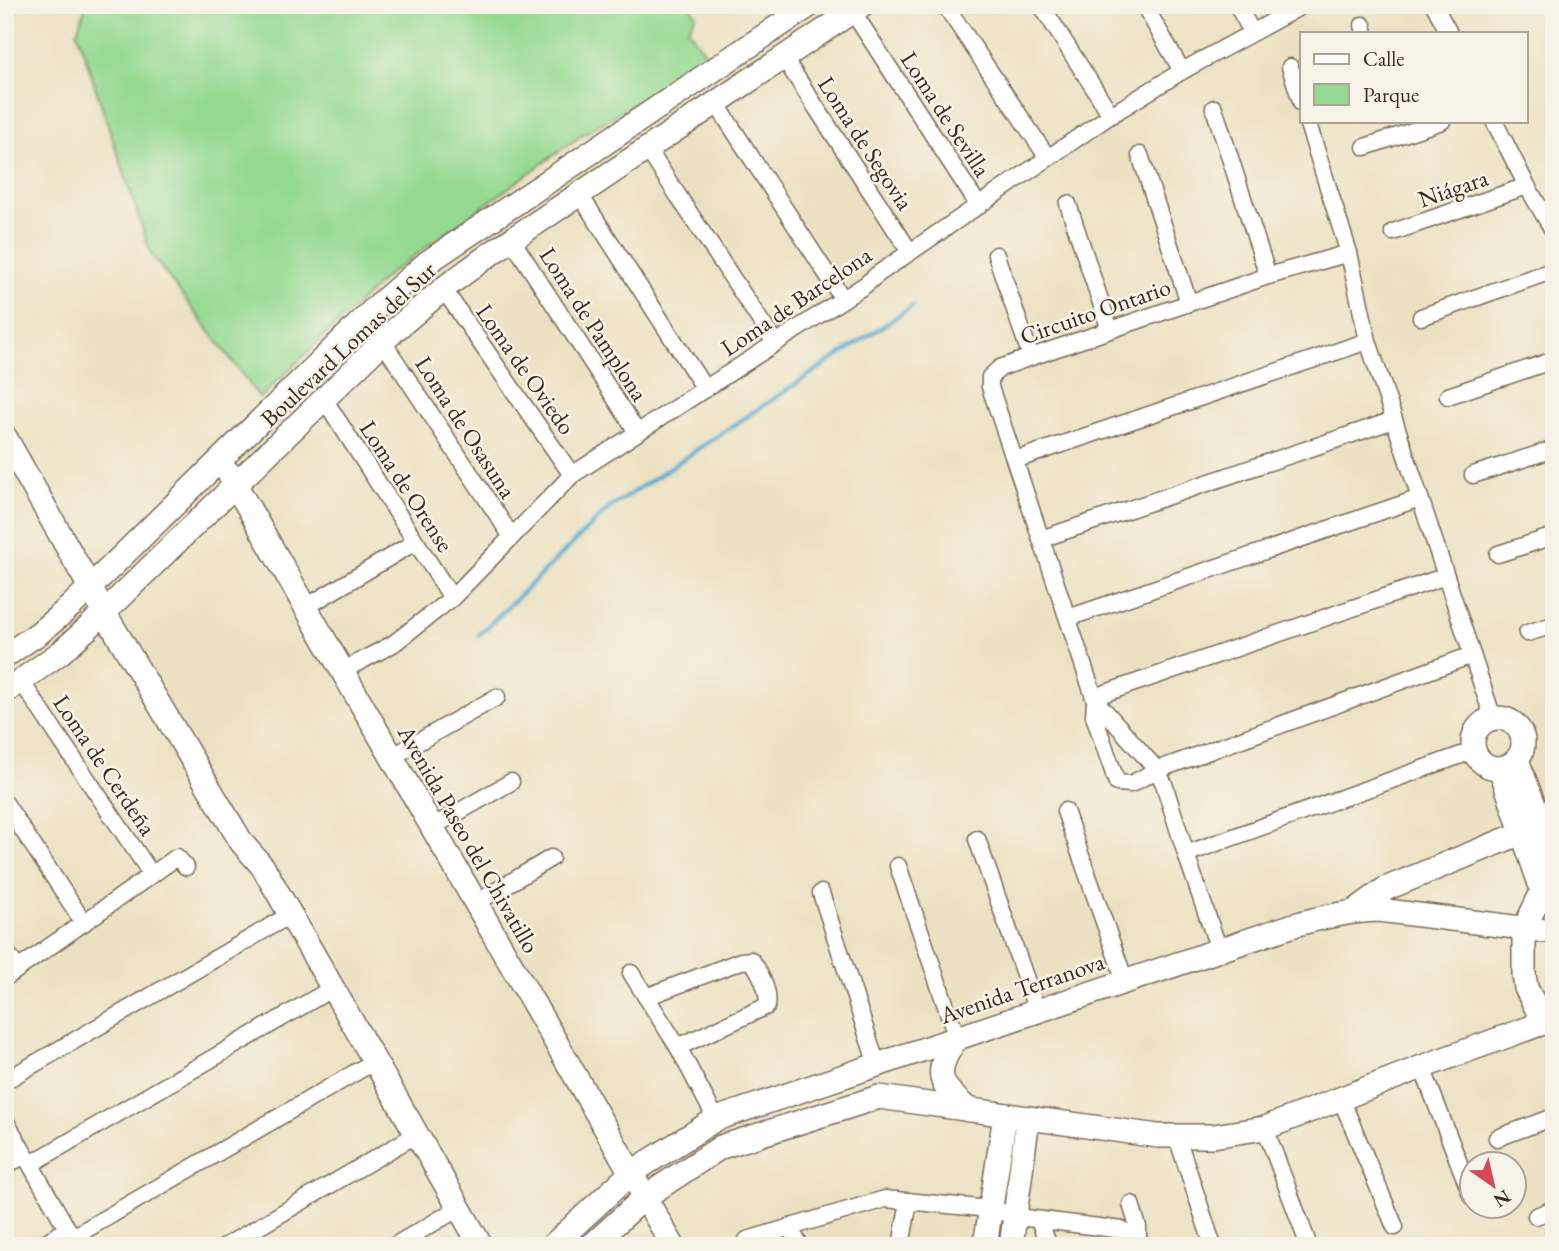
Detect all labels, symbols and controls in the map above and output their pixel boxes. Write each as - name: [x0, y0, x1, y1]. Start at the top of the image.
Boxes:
- legend: [1300, 32, 1528, 122]
- street label: Loma de Sevilla: [894, 45, 998, 183]
- text: Calle: [1363, 45, 1405, 72]
- street label: Loma de Segovia: [811, 70, 921, 216]
- text: Parque: [1363, 81, 1419, 108]
- street label: Niágara: [1414, 161, 1493, 214]
- street label: Loma de Barcelona: [715, 239, 878, 363]
- street label: Loma de Pamplona: [533, 241, 656, 407]
- street label: Boulevard Lomas del Sur: [254, 255, 442, 433]
- street label: Circuito Ontario: [1016, 271, 1175, 351]
- street label: Loma de Oviedo: [469, 297, 583, 441]
- street label: Loma de Osasuna: [408, 350, 524, 504]
- street label: Loma de Orense: [353, 414, 461, 558]
- street label: Loma de Cerdeña: [46, 689, 164, 842]
- street label: Avenida Paseo del Chivatillo: [390, 719, 547, 959]
- street label: Avenida Terranova: [935, 945, 1109, 1031]
- north arrow: [1458, 1150, 1528, 1220]
- text: N: [1488, 1184, 1516, 1214]

